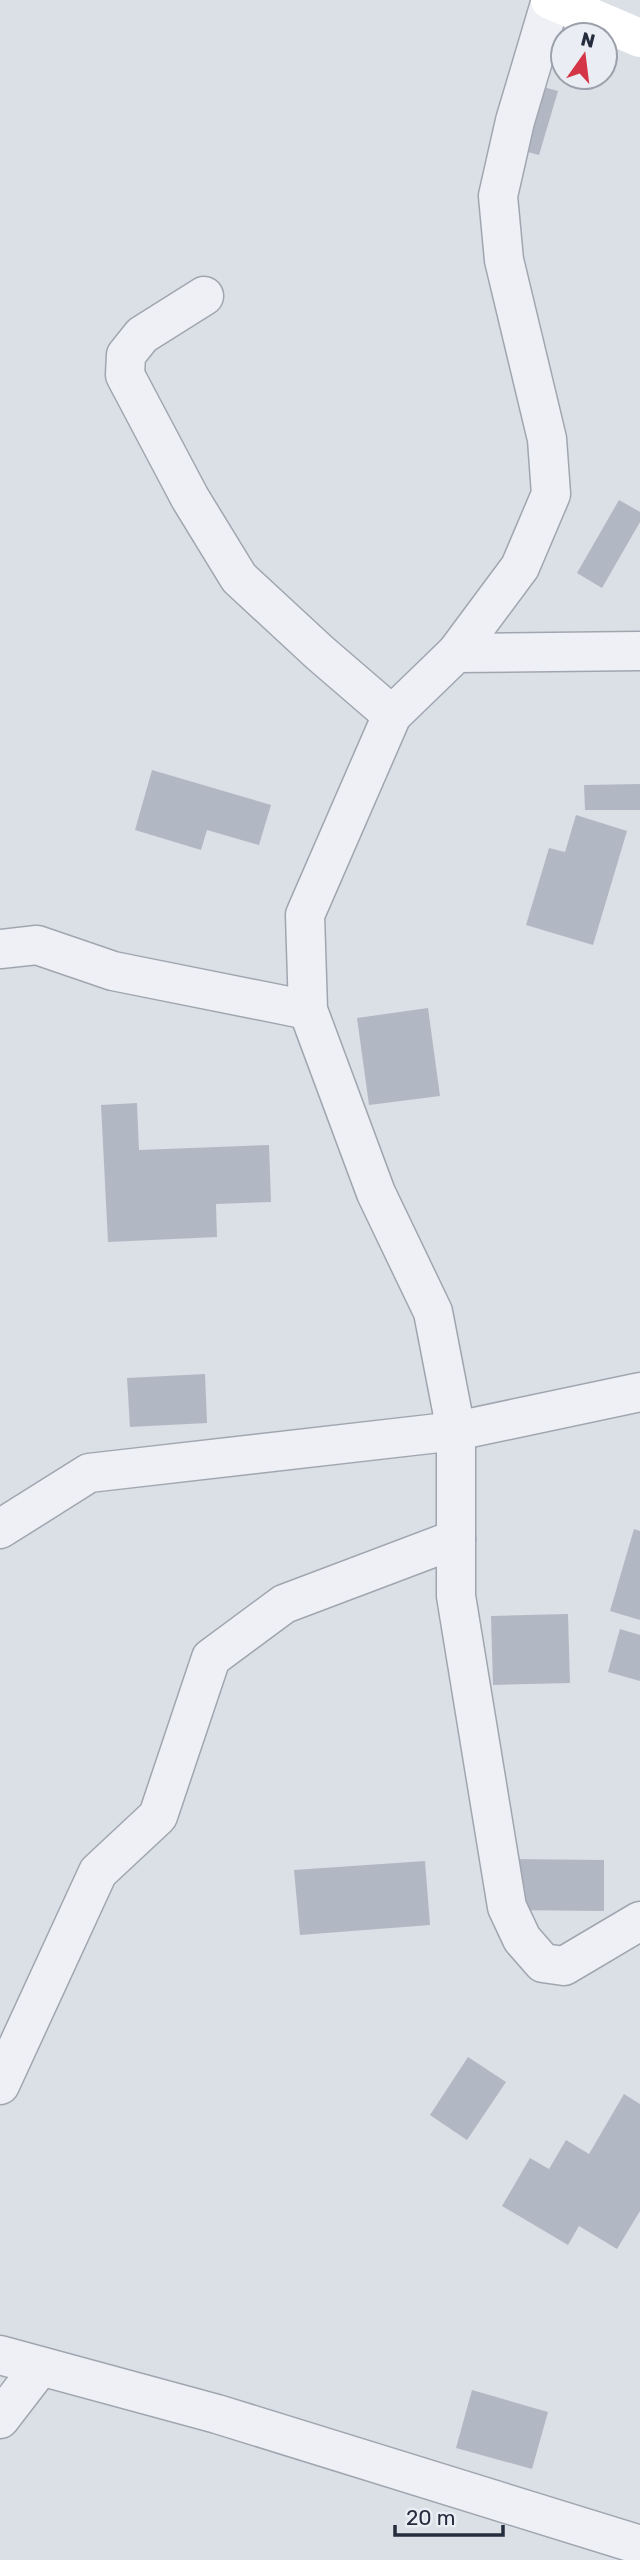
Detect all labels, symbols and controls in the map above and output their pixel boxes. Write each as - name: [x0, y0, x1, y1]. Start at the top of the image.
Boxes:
- north arrow: [549, 21, 619, 91]
- text: N: [579, 27, 597, 53]
- scale bar: [395, 2494, 504, 2538]
- text: 20 m: [406, 2505, 455, 2530]

